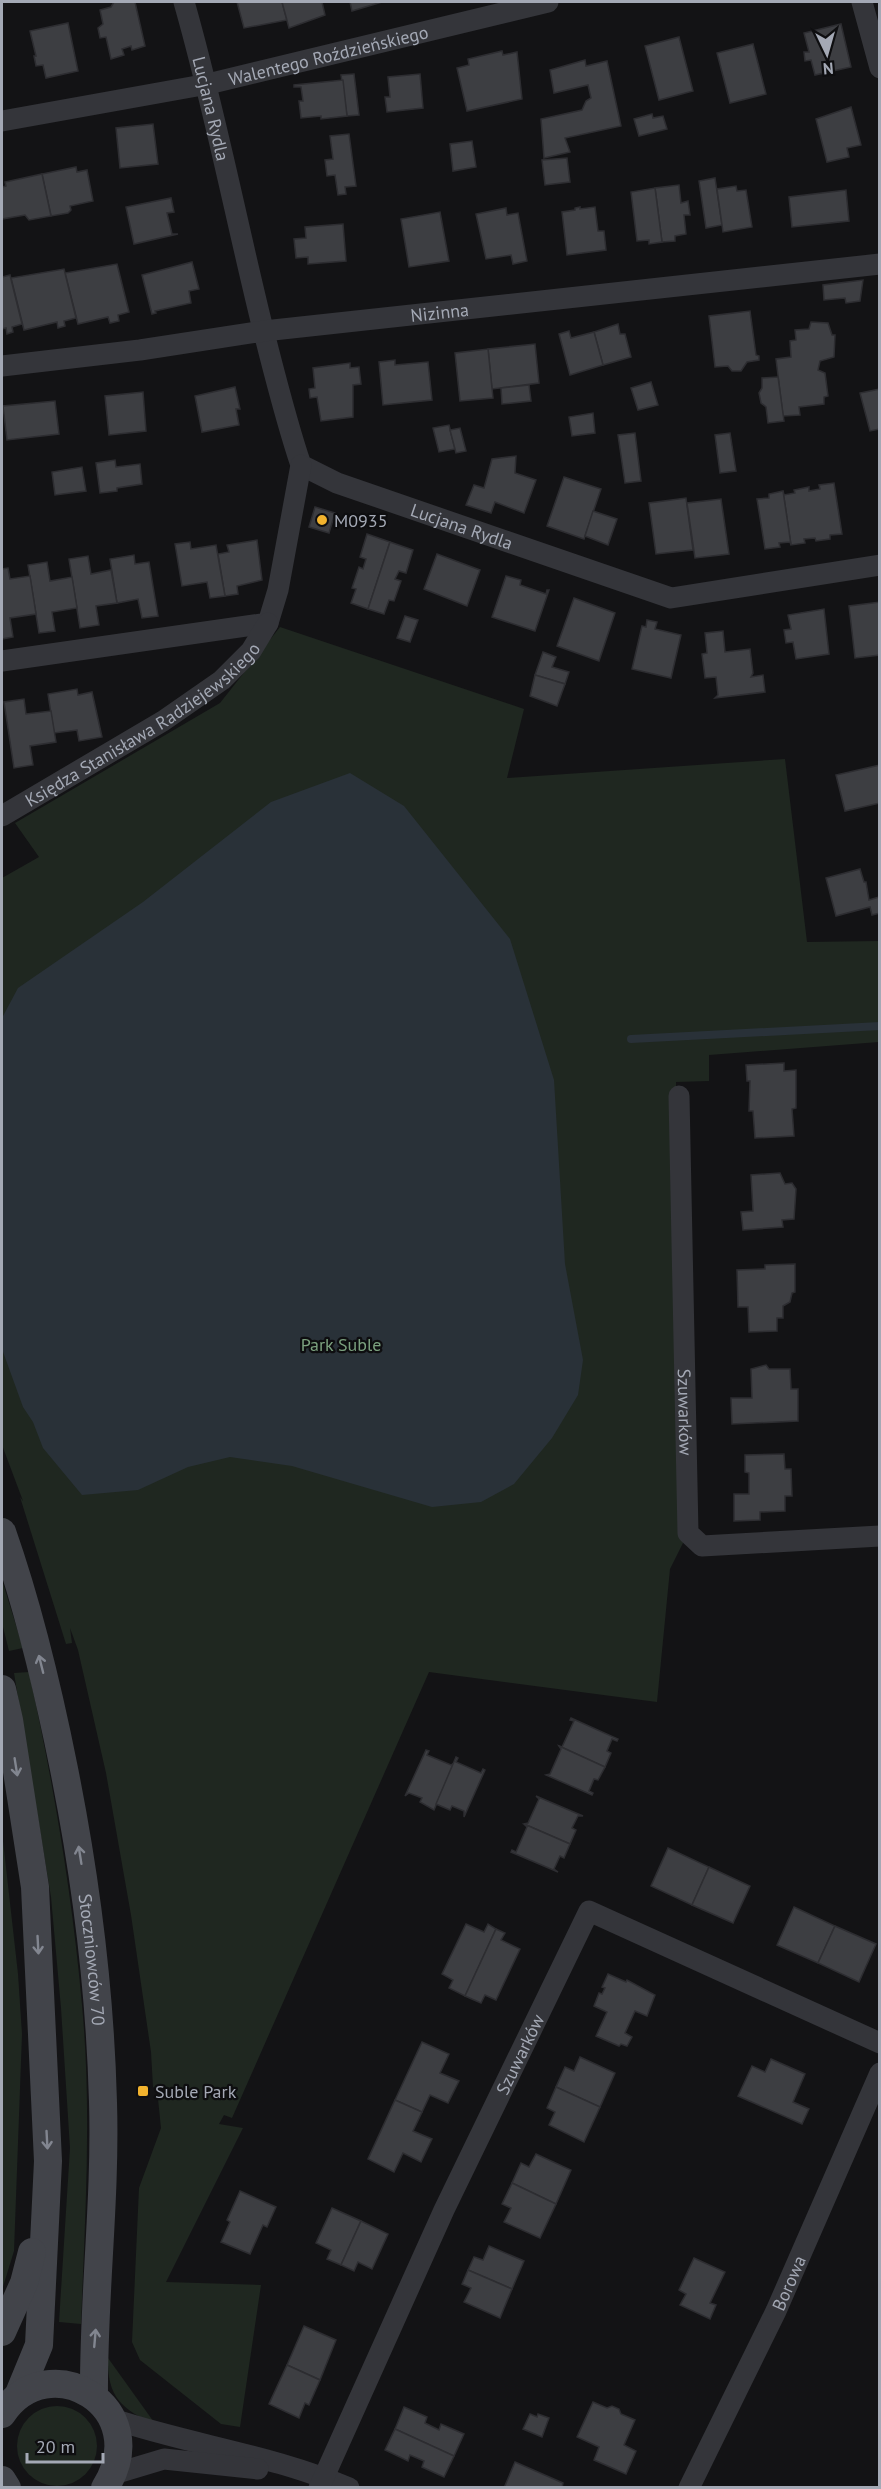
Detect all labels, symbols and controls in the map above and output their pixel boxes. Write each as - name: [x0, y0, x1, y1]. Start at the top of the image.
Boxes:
- street label: Walentego Roździeńskiego: [226, 20, 430, 90]
- north arrow: [797, 24, 857, 84]
- street label: Lucjana Rydla: [188, 54, 235, 163]
- text: N: [822, 59, 834, 79]
- street label: Nizinna: [409, 297, 470, 326]
- street label: Lucjana Rydla: [408, 498, 516, 554]
- place label: M0935: [334, 509, 387, 532]
- marker: M0935: [315, 513, 329, 527]
- street label: Księdza Stanisława Radziejewskiego: [21, 638, 265, 811]
- park label: Park Suble: [301, 1333, 381, 1356]
- street label: Szuwarków: [673, 1368, 698, 1456]
- one-way arrow: [35, 1655, 46, 1674]
- one-way arrow: [11, 1757, 22, 1777]
- one-way arrow: [75, 1846, 86, 1866]
- street label: Stoczniowców 70: [74, 1892, 111, 2027]
- one-way arrow: [33, 1935, 44, 1955]
- street label: Szuwarków: [490, 2009, 549, 2098]
- place label: Suble Park: [155, 2080, 237, 2103]
- marker: Suble Park: [136, 2084, 150, 2098]
- one-way arrow: [42, 2130, 53, 2150]
- street label: Borowa: [766, 2252, 810, 2314]
- one-way arrow: [89, 2328, 100, 2348]
- scale bar: [27, 2426, 104, 2464]
- text: 20 m: [36, 2435, 75, 2458]

